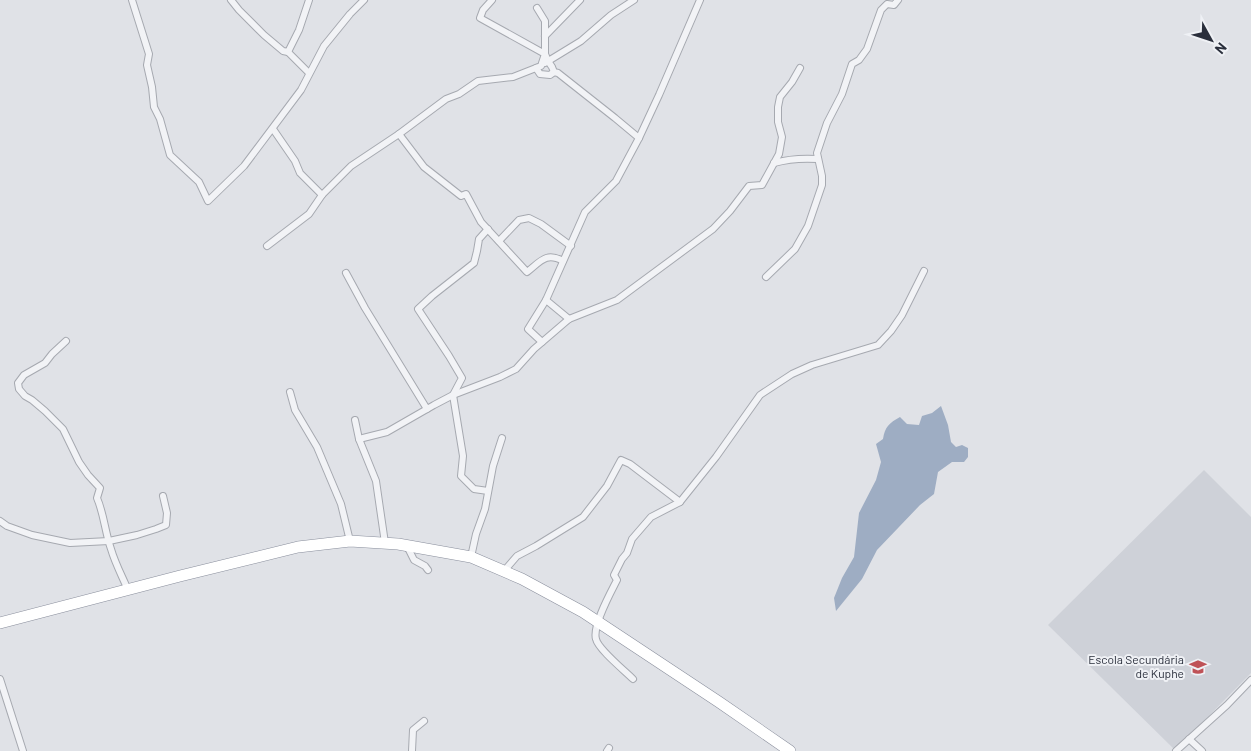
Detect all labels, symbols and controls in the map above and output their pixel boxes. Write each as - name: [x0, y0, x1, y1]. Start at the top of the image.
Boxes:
- north arrow: [1186, 15, 1236, 65]
- text: N: [1212, 40, 1231, 58]
- place label: Escola Secundária de Kuphe: [1088, 652, 1184, 680]
- school or university icon: Escola Secundária de Kuphe: [1188, 657, 1208, 677]

